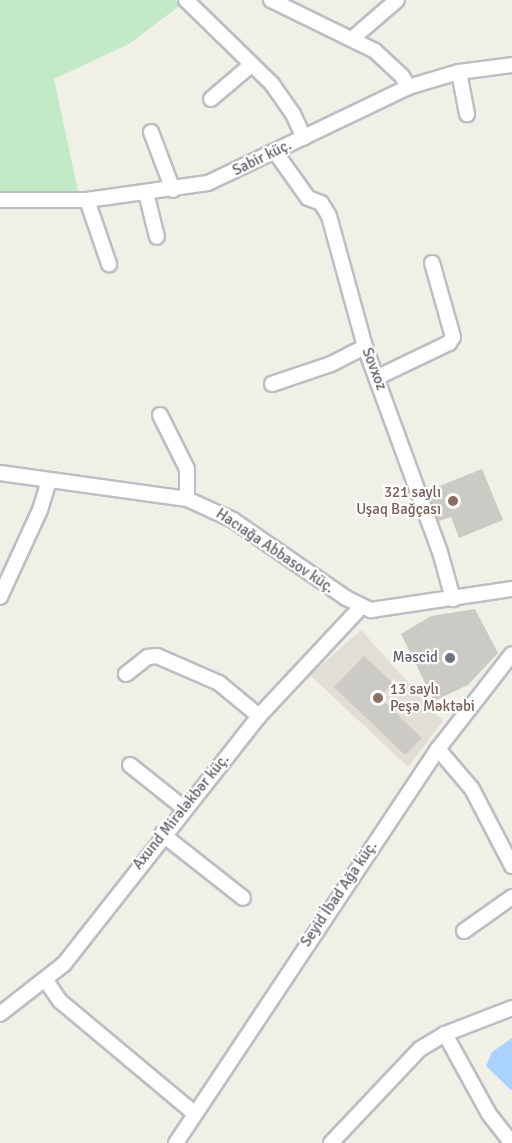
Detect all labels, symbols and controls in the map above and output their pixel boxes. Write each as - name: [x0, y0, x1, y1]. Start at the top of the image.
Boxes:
- street label: Sabir küç.: [230, 136, 294, 180]
- street label: Sovxoz: [358, 345, 390, 393]
- place label: 321 saylı Uşaq Bağçası: [356, 483, 441, 518]
- marker: 321 saylı Uşaq Bağçası: [446, 494, 460, 508]
- street label: Hacıağa Abbasov küç.: [212, 505, 338, 597]
- place label: Məscid: [393, 649, 438, 667]
- marker: Məscid: [443, 651, 457, 665]
- place label: 13 saylı Peşə Məktəbi: [390, 680, 475, 715]
- marker: 13 saylı Peşə Məktəbi: [371, 691, 385, 705]
- street label: Axund Mirələkbər küç.: [129, 751, 233, 873]
- street label: Seyid İbad Ağa küç.: [297, 838, 381, 950]

